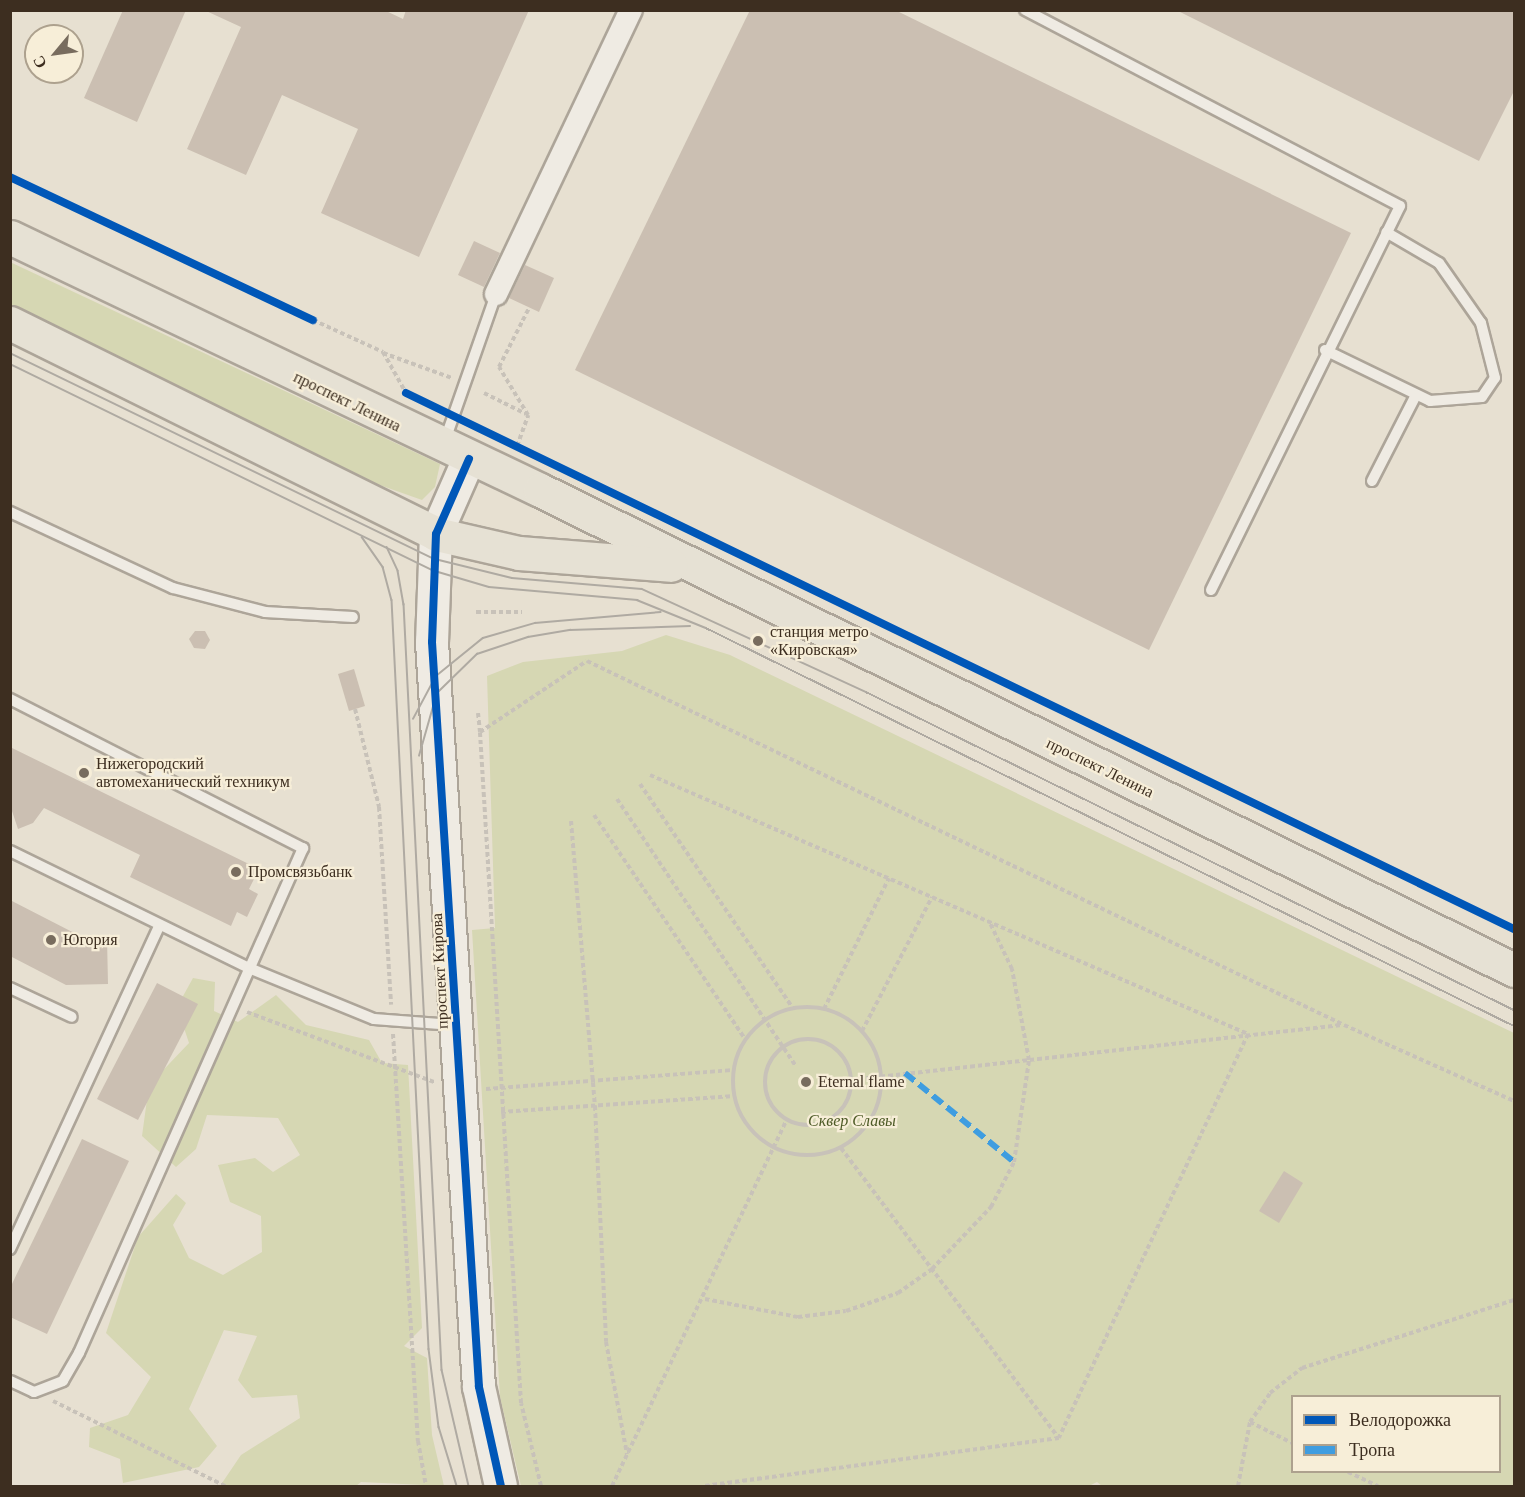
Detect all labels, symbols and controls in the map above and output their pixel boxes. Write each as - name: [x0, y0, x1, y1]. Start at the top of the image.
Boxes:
- north arrow: [24, 24, 84, 84]
- text: С: [29, 53, 50, 71]
- street label: проспект Ленина: [290, 368, 404, 436]
- place label: станция метро «Кировская»: [770, 622, 869, 660]
- marker: станция метро «Кировская»: [751, 634, 765, 648]
- street label: проспект Ленина: [1043, 734, 1157, 802]
- place label: Нижегородский автомеханический техникум: [96, 754, 290, 792]
- marker: Нижегородский автомеханический техникум: [77, 766, 91, 780]
- place label: Промсвязьбанк: [248, 862, 352, 882]
- marker: Промсвязьбанк: [229, 865, 243, 879]
- street label: проспект Кирова: [427, 913, 453, 1029]
- place label: Югория: [63, 930, 118, 950]
- marker: Югория: [44, 933, 58, 947]
- place label: Eternal flame: [818, 1072, 905, 1092]
- marker: Eternal flame: [799, 1075, 813, 1089]
- park label: Сквер Славы: [808, 1111, 896, 1131]
- legend: [1291, 1395, 1501, 1473]
- text: Велодорожка: [1349, 1410, 1451, 1430]
- text: Тропа: [1349, 1440, 1395, 1460]

